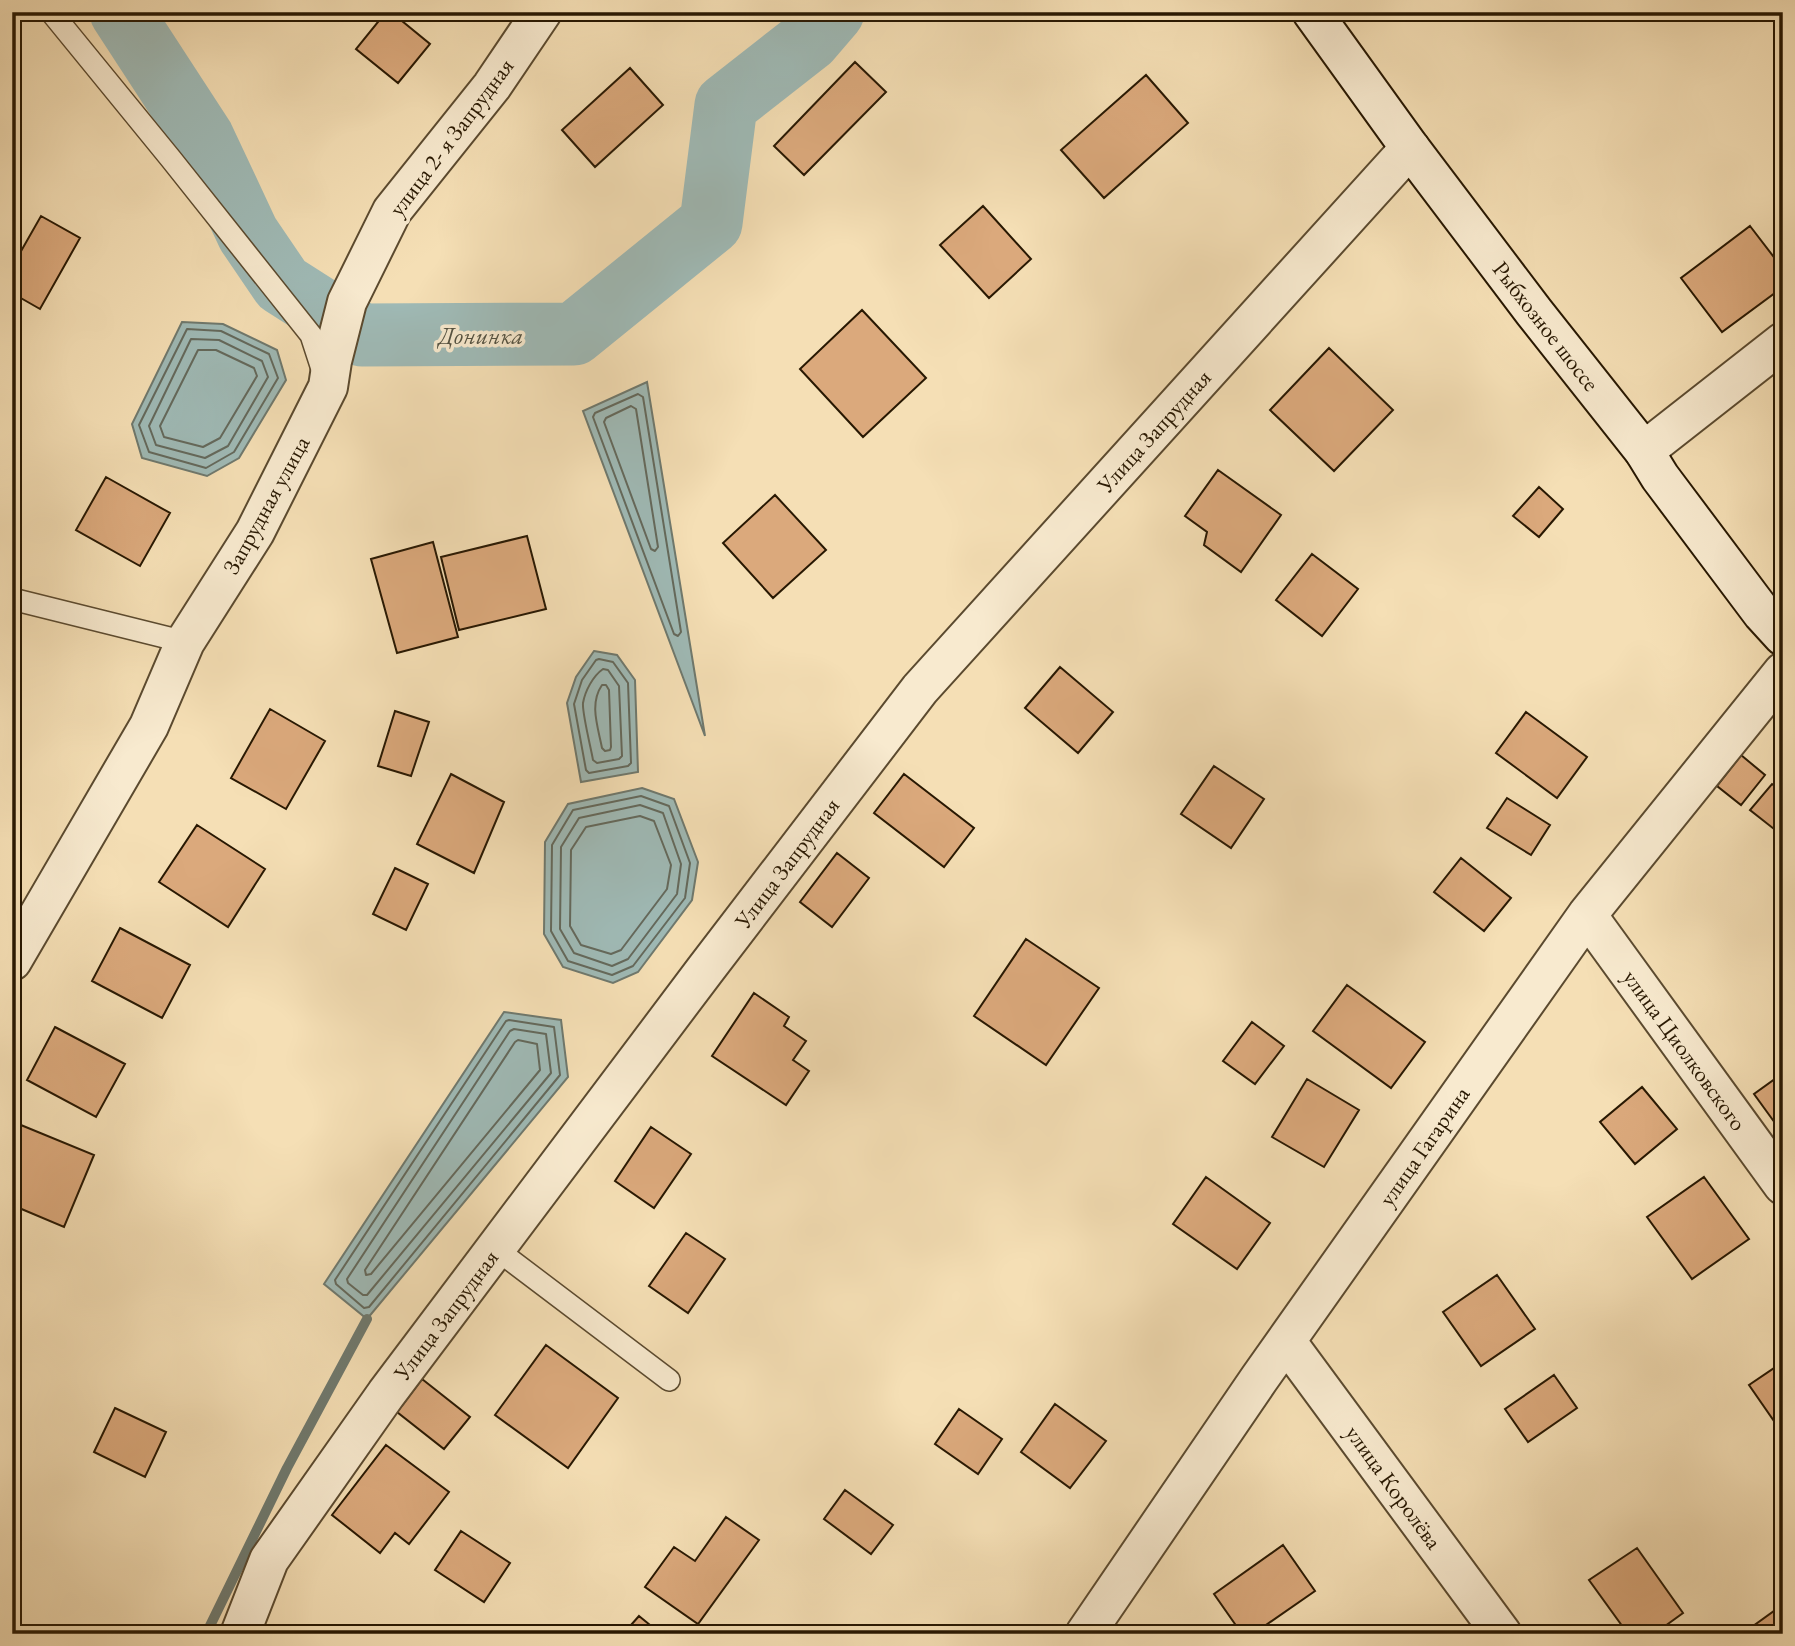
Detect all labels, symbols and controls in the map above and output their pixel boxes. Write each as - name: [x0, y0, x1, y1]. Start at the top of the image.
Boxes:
- street label: улица 2- я Запрудная: [382, 52, 520, 222]
- street label: Рыбхозное шоссе: [1486, 255, 1606, 397]
- water label: Донинка: [437, 320, 523, 351]
- street label: Улица Запрудная: [1090, 363, 1217, 500]
- street label: Запрудная улица: [216, 430, 317, 579]
- street label: Улица Запрудная: [727, 792, 846, 935]
- street label: улица Циолковского: [1616, 963, 1754, 1137]
- street label: улица Гагарина: [1372, 1080, 1477, 1212]
- street label: Улица Запрудная: [386, 1244, 505, 1387]
- street label: улица Королёва: [1339, 1419, 1450, 1556]

